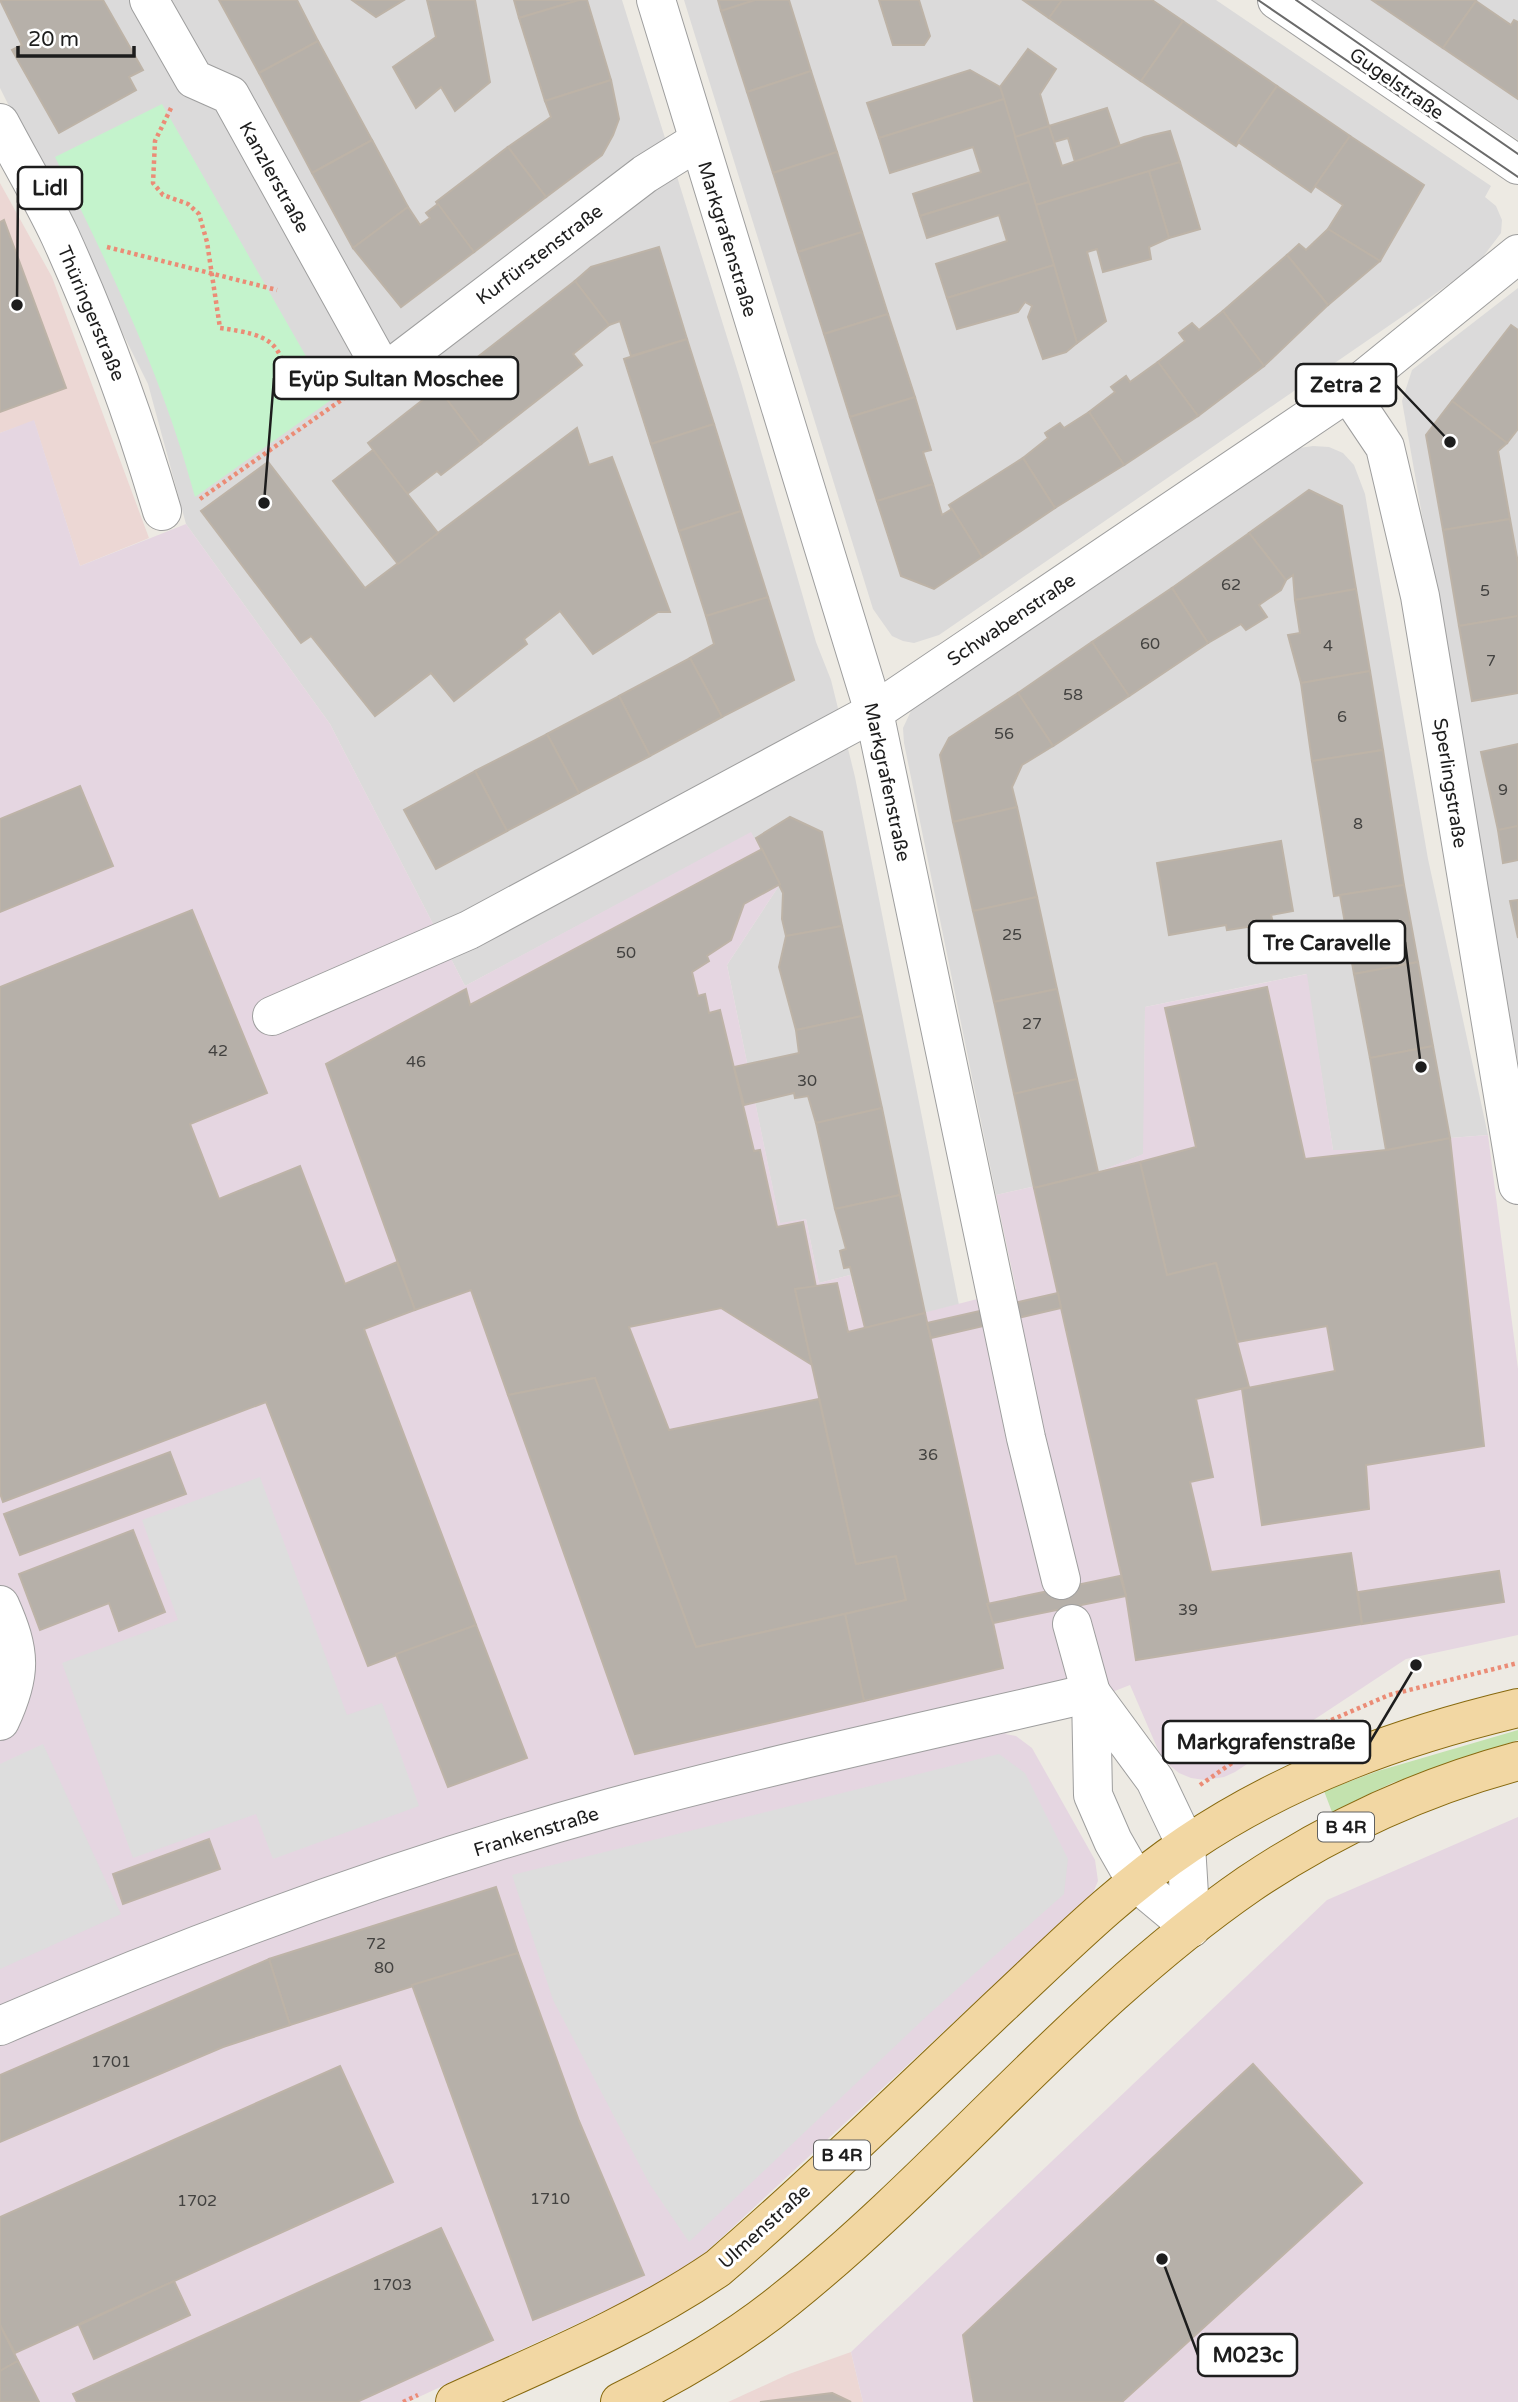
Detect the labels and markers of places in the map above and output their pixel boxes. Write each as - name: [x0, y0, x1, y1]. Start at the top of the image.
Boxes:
- callout: Lidl: [18, 167, 82, 209]
- callout: Eyüp Sultan Moschee: [274, 357, 518, 399]
- callout: Zetra 2: [1296, 364, 1396, 406]
- callout: Tre Caravelle: [1249, 921, 1405, 963]
- callout: Markgrafenstraße: [1163, 1721, 1370, 1763]
- callout: M023c: [1198, 2334, 1297, 2376]

